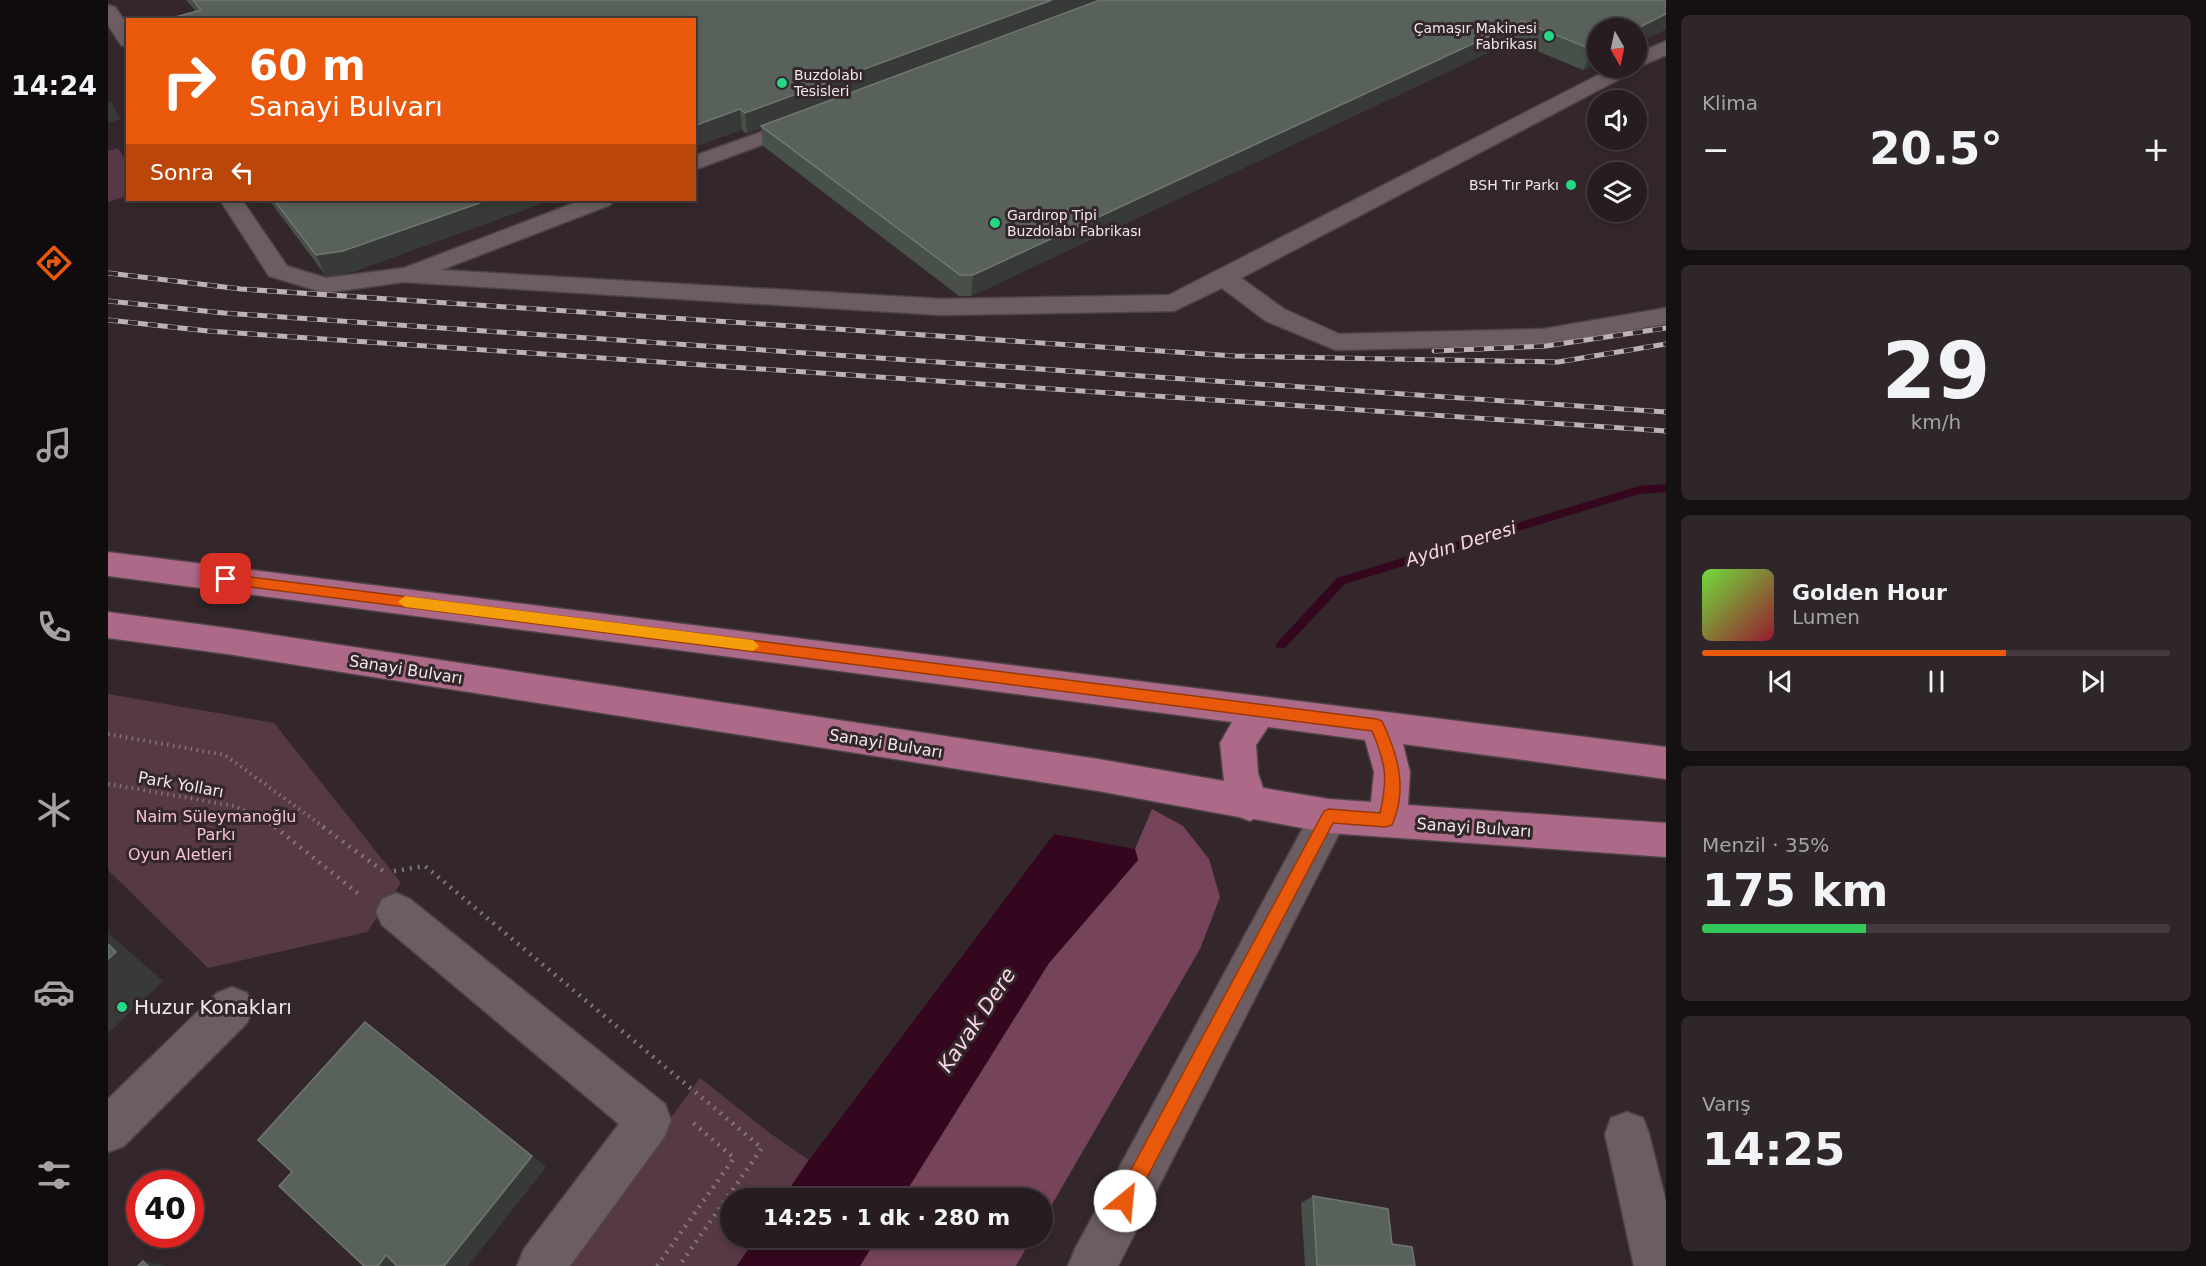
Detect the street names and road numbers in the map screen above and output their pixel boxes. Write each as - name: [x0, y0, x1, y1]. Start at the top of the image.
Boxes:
- street label: Sanayi Bulvarı: [348, 651, 464, 688]
- street label: Sanayi Bulvarı: [828, 725, 944, 762]
- street label: Park Yolları: [137, 768, 225, 801]
- street label: Sanayi Bulvarı: [1416, 814, 1532, 841]

